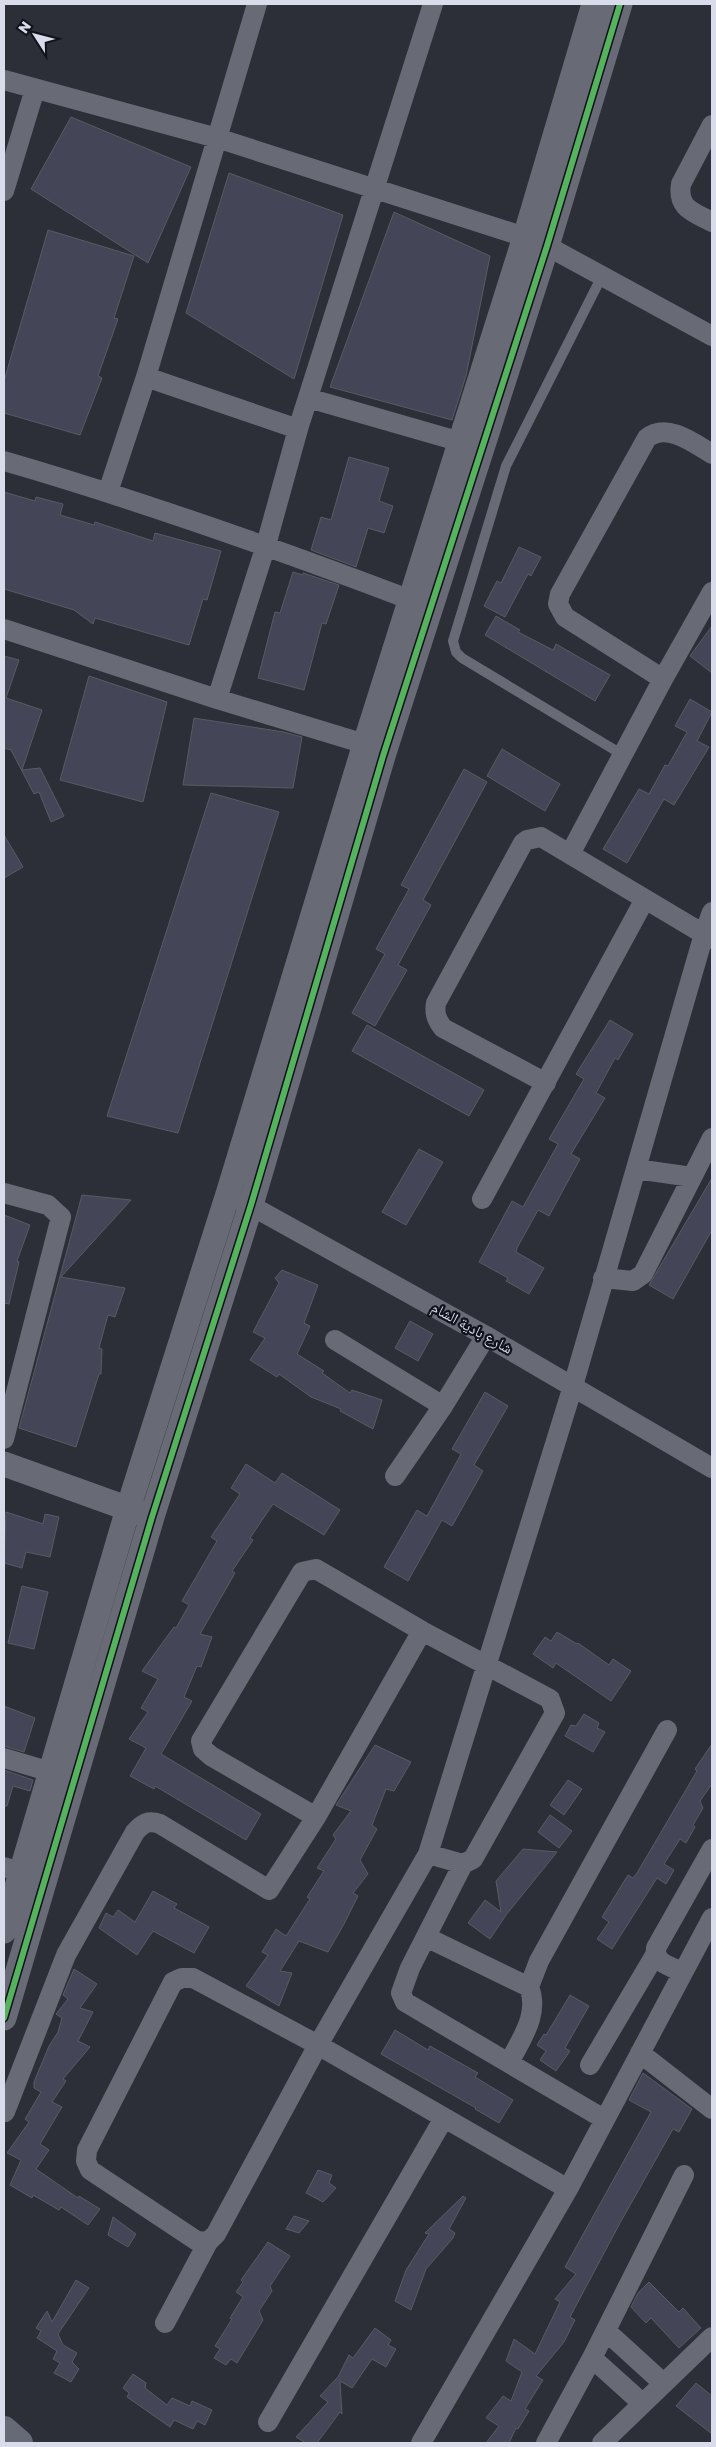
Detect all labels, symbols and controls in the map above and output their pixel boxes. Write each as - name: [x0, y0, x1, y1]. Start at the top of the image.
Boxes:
- north arrow: [10, 10, 60, 60]
- text: N: [14, 18, 34, 36]
- street label: شارع بادية الشام: [428, 1297, 516, 1359]

